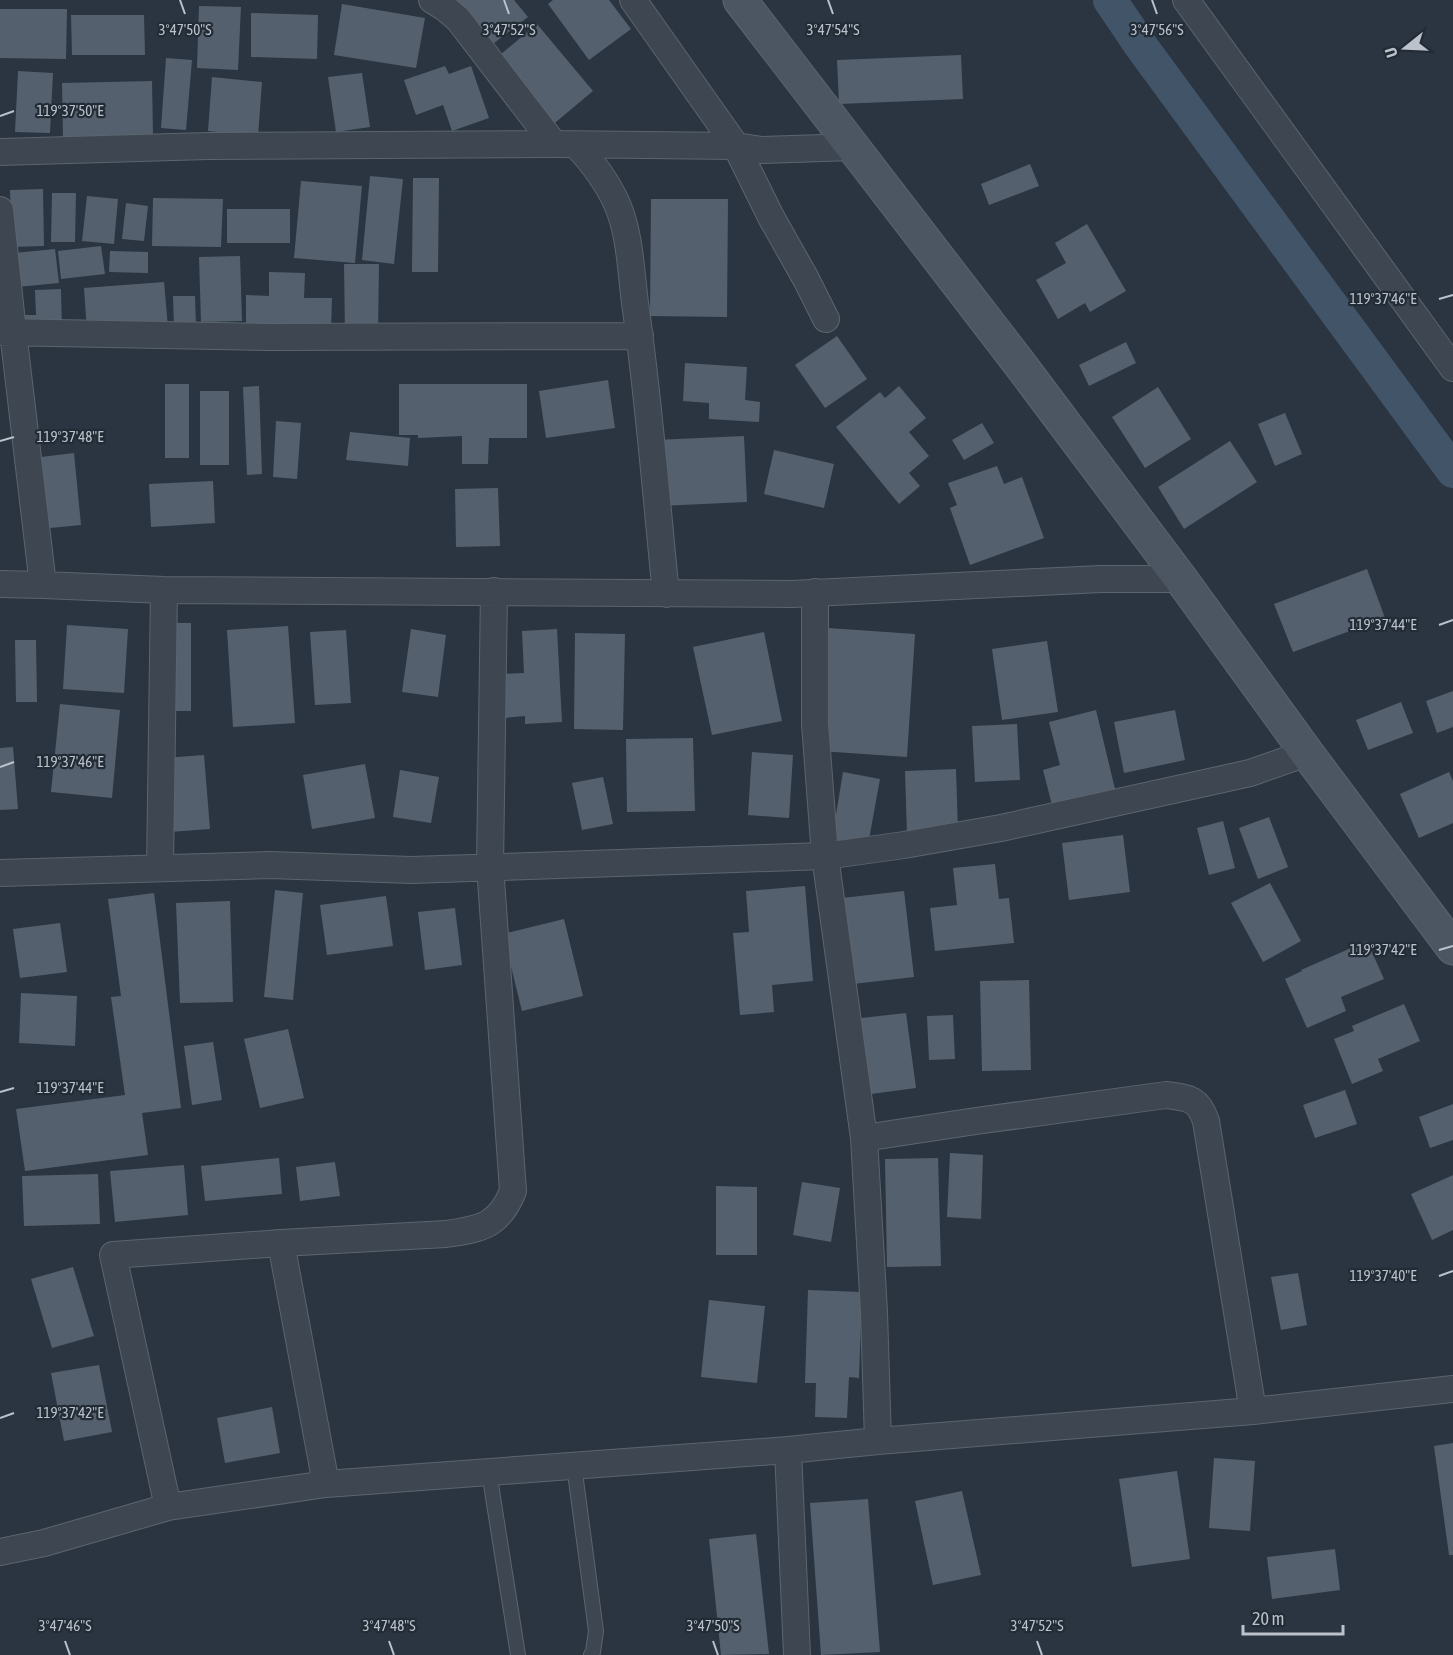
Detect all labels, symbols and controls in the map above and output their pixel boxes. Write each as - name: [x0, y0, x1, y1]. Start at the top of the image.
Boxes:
- north arrow: [1375, 18, 1435, 78]
- text: 3°47'50"S: [158, 21, 212, 38]
- text: 3°47'52"S: [482, 21, 536, 38]
- text: 3°47'54"S: [806, 21, 860, 38]
- text: 3°47'56"S: [1130, 21, 1184, 38]
- text: U: [1381, 45, 1401, 60]
- text: 119°37'50"E: [36, 102, 104, 119]
- text: 119°37'46"E: [1349, 290, 1417, 307]
- text: 119°37'48"E: [36, 428, 104, 445]
- text: 119°37'44"E: [1349, 616, 1417, 633]
- text: 119°37'46"E: [36, 753, 104, 770]
- text: 119°37'42"E: [1349, 941, 1417, 958]
- text: 119°37'44"E: [36, 1079, 104, 1096]
- text: 119°37'40"E: [1349, 1267, 1417, 1284]
- text: 119°37'42"E: [36, 1404, 104, 1421]
- scale bar: [1243, 1598, 1344, 1636]
- text: 20 m: [1252, 1608, 1284, 1629]
- text: 3°47'46"S: [38, 1617, 92, 1634]
- text: 3°47'48"S: [362, 1617, 416, 1634]
- text: 3°47'50"S: [686, 1617, 740, 1634]
- text: 3°47'52"S: [1010, 1617, 1064, 1634]

